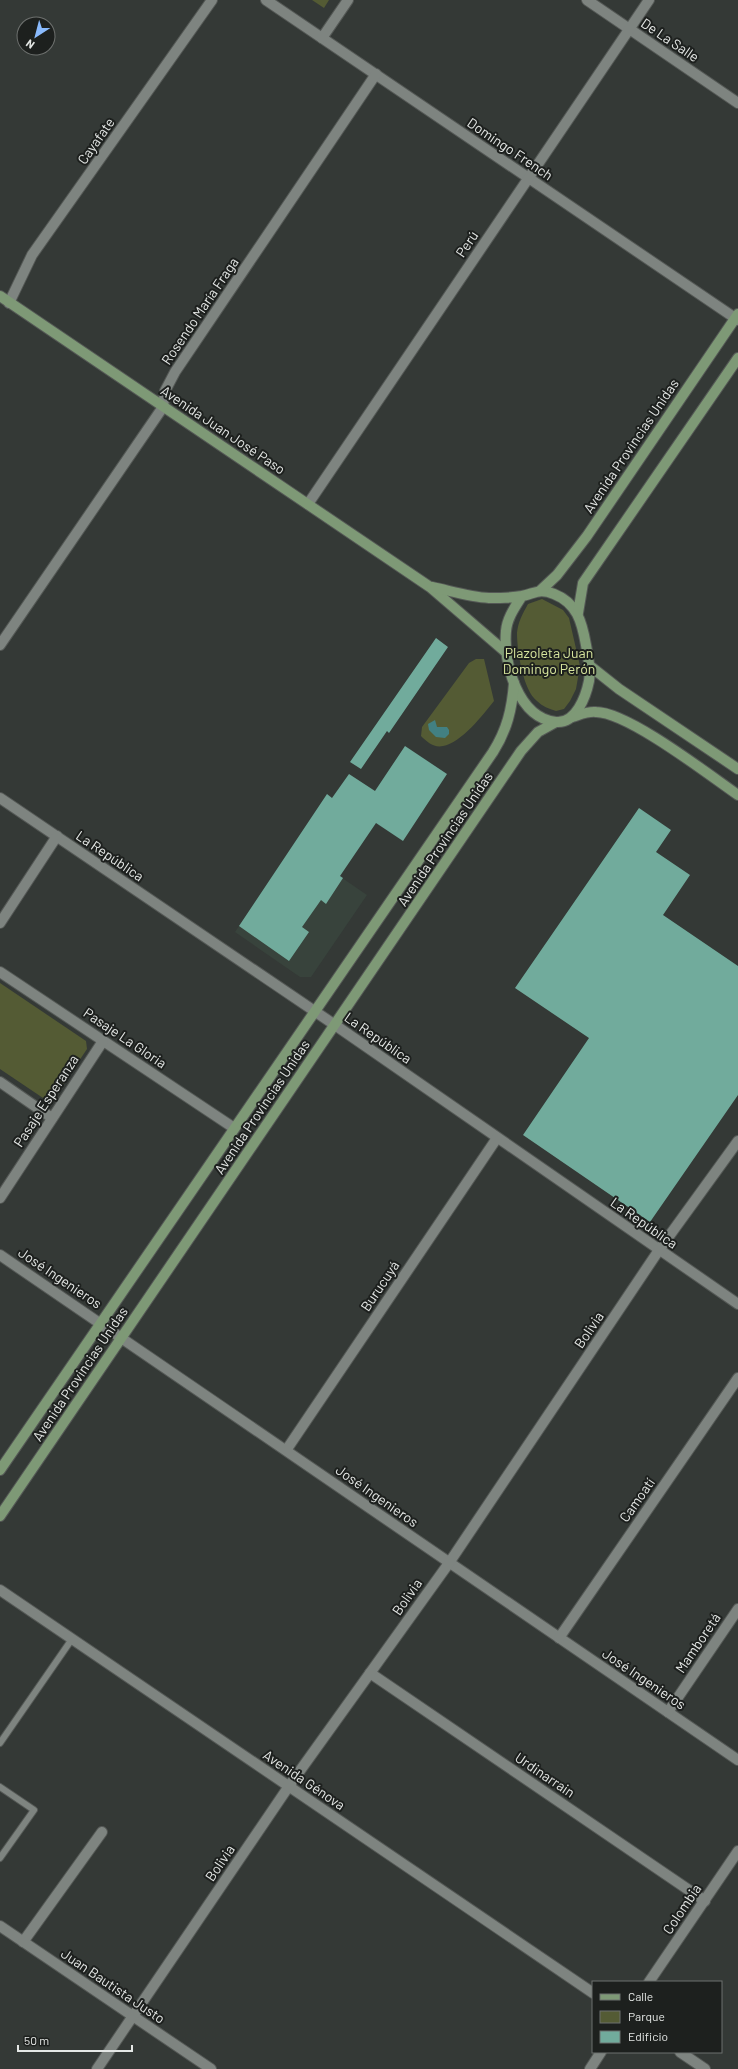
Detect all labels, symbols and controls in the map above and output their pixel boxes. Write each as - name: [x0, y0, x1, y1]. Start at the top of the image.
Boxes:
- street label: De La Salle: [638, 14, 702, 65]
- north arrow: [16, 16, 56, 56]
- text: N: [23, 37, 37, 52]
- street label: Cayafate: [73, 114, 118, 167]
- street label: Domingo French: [464, 114, 556, 183]
- street label: Perú: [452, 227, 482, 260]
- street label: Rosendo María Fraga: [157, 254, 242, 368]
- street label: Avenida Provincias Unidas: [579, 375, 682, 516]
- street label: Avenida Juan José Paso: [158, 382, 289, 478]
- park label: Plazoleta Juan Domingo Perón: [503, 644, 595, 677]
- street label: Avenida Provincias Unidas: [393, 768, 496, 909]
- street label: La República: [73, 827, 147, 884]
- street label: Pasaje La Gloria: [81, 1004, 170, 1072]
- street label: La República: [341, 1008, 415, 1067]
- street label: Avenida Provincias Unidas: [210, 1036, 313, 1177]
- street label: Pasaje Esperanza: [9, 1051, 82, 1150]
- street label: La República: [607, 1193, 681, 1252]
- street label: José Ingenieros: [15, 1243, 105, 1312]
- street label: Burucuyá: [357, 1257, 403, 1314]
- street label: Avenida Provincias Unidas: [28, 1303, 131, 1444]
- street label: Bolivia: [570, 1308, 607, 1351]
- street label: José Ingenieros: [333, 1461, 422, 1530]
- street label: Camoatí: [615, 1474, 658, 1525]
- street label: Bolivia: [388, 1575, 425, 1618]
- street label: Mamboretá: [671, 1610, 724, 1676]
- street label: José Ingenieros: [599, 1644, 689, 1713]
- street label: Avenida Génova: [260, 1746, 348, 1813]
- street label: Urdinarrain: [512, 1748, 578, 1801]
- street label: Bolivia: [201, 1841, 238, 1884]
- street label: Colombia: [659, 1880, 705, 1937]
- street label: Juan Bautista Justo: [58, 1945, 168, 2027]
- legend: [592, 1981, 722, 2053]
- text: Calle: [628, 1989, 653, 2003]
- text: Parque: [628, 2009, 665, 2023]
- scale bar: [18, 2027, 132, 2053]
- text: Edificio: [628, 2029, 668, 2043]
- text: 50 m: [24, 2033, 49, 2047]

